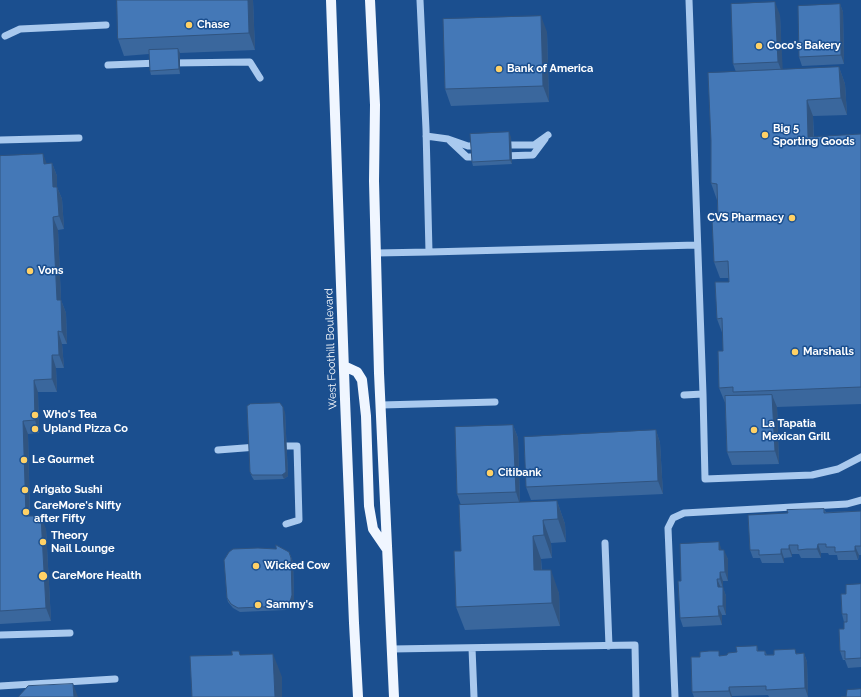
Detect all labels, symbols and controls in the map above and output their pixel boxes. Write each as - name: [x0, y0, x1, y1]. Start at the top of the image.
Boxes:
- place label: Chase: [197, 18, 230, 32]
- marker: Chase: [184, 20, 194, 30]
- place label: Coco's Bakery: [767, 39, 841, 53]
- marker: Coco's Bakery: [754, 41, 764, 51]
- place label: Bank of America: [507, 62, 593, 76]
- marker: Bank of America: [494, 64, 504, 74]
- place label: Big 5 Sporting Goods: [773, 122, 855, 148]
- marker: Big 5 Sporting Goods: [760, 130, 770, 140]
- place label: CVS Pharmacy: [707, 211, 784, 225]
- marker: CVS Pharmacy: [787, 213, 797, 223]
- place label: Vons: [38, 264, 63, 278]
- marker: Vons: [25, 266, 35, 276]
- street label: West Foothill Boulevard: [322, 288, 340, 410]
- place label: Marshalls: [803, 345, 854, 359]
- marker: Marshalls: [790, 347, 800, 357]
- place label: Who's Tea: [43, 408, 97, 422]
- marker: Who's Tea: [30, 410, 40, 420]
- place label: La Tapatia Mexican Grill: [762, 417, 830, 443]
- place label: Upland Pizza Co: [43, 422, 128, 436]
- marker: Upland Pizza Co: [30, 424, 40, 434]
- marker: La Tapatia Mexican Grill: [749, 425, 759, 435]
- place label: Le Gourmet: [32, 453, 94, 467]
- marker: Le Gourmet: [19, 455, 29, 465]
- place label: Citibank: [498, 466, 541, 480]
- marker: Citibank: [485, 468, 495, 478]
- place label: Arigato Sushi: [33, 483, 103, 497]
- marker: Arigato Sushi: [20, 485, 30, 495]
- place label: CareMore's Nifty after Fifty: [34, 499, 121, 525]
- marker: CareMore's Nifty after Fifty: [21, 507, 31, 517]
- place label: Theory Nail Lounge: [51, 529, 115, 555]
- marker: Theory Nail Lounge: [38, 537, 48, 547]
- place label: Wicked Cow: [264, 559, 330, 573]
- marker: Wicked Cow: [251, 561, 261, 571]
- place label: CareMore Health: [52, 569, 141, 583]
- marker: CareMore Health: [37, 570, 49, 582]
- place label: Sammy's: [266, 598, 313, 612]
- marker: Sammy's: [253, 600, 263, 610]

